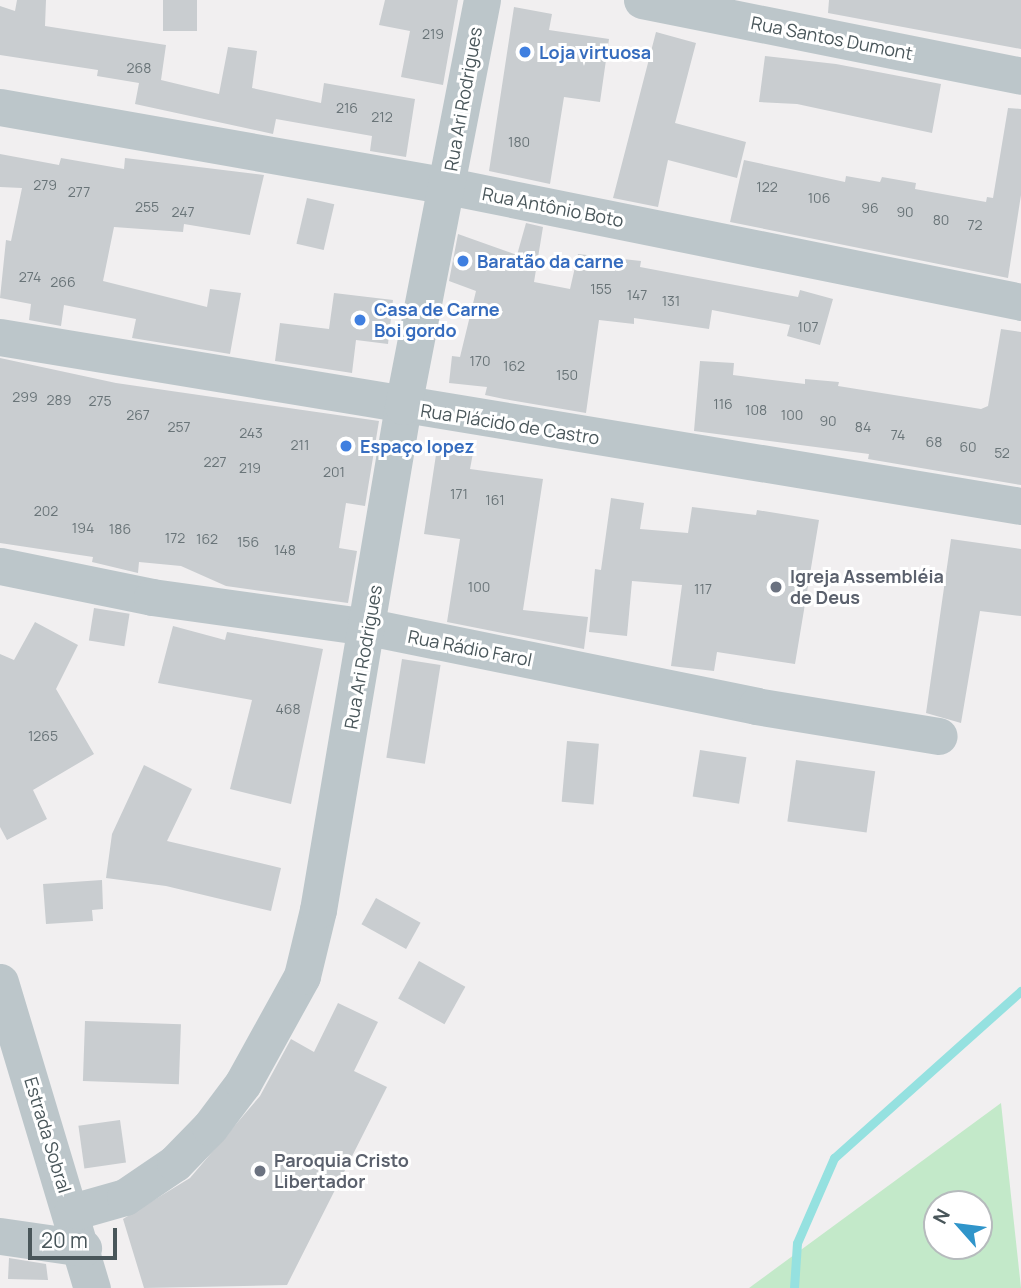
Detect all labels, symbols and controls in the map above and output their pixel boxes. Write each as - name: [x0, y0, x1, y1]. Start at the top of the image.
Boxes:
- street label: Rua Santos Dumont: [749, 12, 915, 64]
- street label: Rua Ari Rodrigues: [440, 25, 486, 173]
- house number: 219: [422, 26, 444, 42]
- place label: Loja virtuosa: [539, 41, 651, 63]
- marker: Loja virtuosa: [517, 44, 533, 60]
- house number: 268: [127, 60, 151, 76]
- house number: 216: [336, 100, 358, 116]
- house number: 212: [371, 109, 393, 125]
- house number: 180: [508, 134, 530, 150]
- house number: 279: [33, 177, 57, 193]
- house number: 122: [756, 179, 778, 195]
- street label: Rua Antônio Boto: [480, 183, 626, 231]
- house number: 277: [68, 184, 90, 200]
- house number: 106: [808, 190, 830, 206]
- house number: 255: [135, 199, 159, 215]
- house number: 96: [861, 200, 879, 216]
- house number: 247: [172, 204, 194, 220]
- house number: 90: [896, 204, 914, 220]
- house number: 80: [933, 212, 949, 228]
- house number: 72: [967, 217, 983, 233]
- place label: Baratão da carne: [477, 250, 624, 272]
- marker: Baratão da carne: [455, 253, 471, 269]
- house number: 274: [19, 269, 41, 285]
- house number: 266: [50, 274, 76, 290]
- house number: 155: [590, 281, 612, 297]
- house number: 147: [627, 287, 647, 303]
- house number: 131: [662, 293, 680, 309]
- place label: Casa de Carne Boi gordo: [374, 299, 500, 342]
- marker: Casa de Carne Boi gordo: [352, 312, 368, 328]
- house number: 107: [797, 319, 819, 335]
- house number: 170: [469, 353, 491, 369]
- house number: 162: [503, 358, 525, 374]
- house number: 150: [556, 367, 578, 383]
- house number: 299: [12, 389, 38, 405]
- house number: 289: [47, 392, 71, 408]
- house number: 275: [88, 393, 112, 409]
- house number: 116: [713, 396, 733, 412]
- street label: Rua Plácido de Castro: [419, 399, 601, 449]
- house number: 108: [745, 402, 767, 418]
- house number: 267: [126, 407, 150, 423]
- house number: 100: [781, 407, 803, 423]
- house number: 90: [819, 413, 837, 429]
- house number: 257: [167, 419, 191, 435]
- house number: 84: [855, 419, 871, 435]
- house number: 243: [239, 425, 263, 441]
- house number: 74: [891, 427, 905, 443]
- house number: 68: [926, 434, 942, 450]
- place label: Espaço lopez: [360, 435, 474, 457]
- house number: 211: [291, 437, 309, 453]
- marker: Espaço lopez: [338, 438, 354, 454]
- house number: 60: [959, 439, 977, 455]
- house number: 52: [994, 445, 1010, 461]
- house number: 227: [204, 454, 226, 470]
- house number: 219: [239, 460, 261, 476]
- house number: 201: [323, 464, 345, 480]
- house number: 171: [450, 486, 468, 502]
- house number: 161: [485, 492, 505, 508]
- house number: 202: [34, 503, 58, 519]
- house number: 194: [72, 520, 94, 536]
- house number: 186: [109, 521, 131, 537]
- house number: 172: [165, 530, 185, 546]
- house number: 162: [196, 531, 218, 547]
- house number: 156: [237, 534, 259, 550]
- house number: 148: [274, 542, 296, 558]
- place label: Igreja Assembléia de Deus: [790, 566, 944, 608]
- house number: 100: [468, 579, 490, 595]
- marker: Igreja Assembléia de Deus: [768, 579, 784, 595]
- house number: 117: [694, 581, 712, 597]
- street label: Rua Ari Rodrigues: [340, 583, 386, 731]
- street label: Rua Rádio Farol: [406, 625, 534, 671]
- house number: 468: [275, 701, 301, 717]
- house number: 1265: [28, 728, 58, 744]
- street label: Estrada Sobral: [20, 1074, 76, 1196]
- place label: Paroquia Cristo Libertador: [274, 1150, 409, 1192]
- marker: Paroquia Cristo Libertador: [252, 1163, 268, 1179]
- north arrow: [923, 1190, 993, 1260]
- text: N: [927, 1204, 956, 1228]
- scale bar: [32, 1214, 121, 1258]
- text: 20 m: [41, 1226, 88, 1254]

